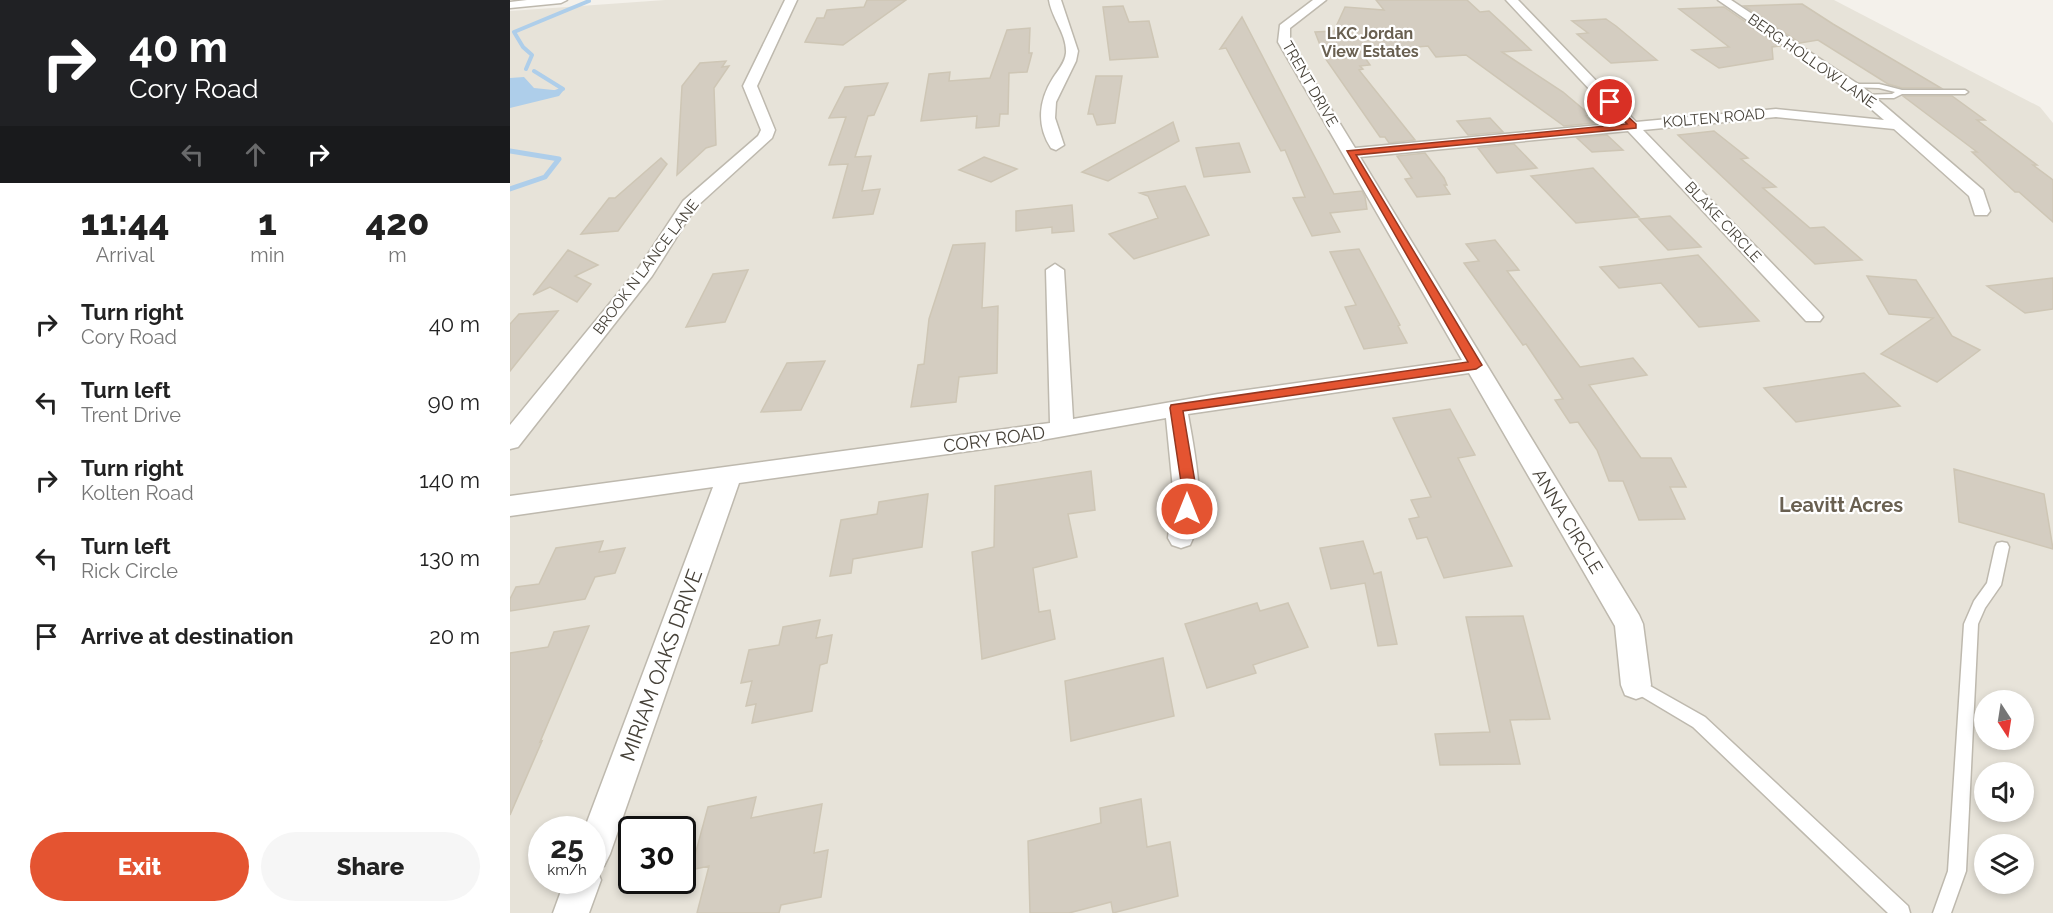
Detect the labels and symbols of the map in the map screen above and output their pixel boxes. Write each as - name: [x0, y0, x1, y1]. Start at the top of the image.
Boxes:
- street label: BERG HOLLOW LANE: [1744, 10, 1880, 112]
- district label: LKC Jordan View Estates: [1321, 24, 1419, 61]
- street label: TRENT DRIVE: [1278, 38, 1342, 130]
- pin: [1584, 76, 1635, 127]
- street label: KOLTEN ROAD: [1662, 105, 1766, 131]
- street label: BLAKE CIRCLE: [1681, 178, 1765, 266]
- street label: BROOK N LANCE LANE: [589, 196, 703, 338]
- street label: CORY ROAD: [942, 421, 1046, 457]
- street label: ANNA CIRCLE: [1528, 465, 1608, 577]
- position arrow: [1155, 477, 1219, 541]
- district label: Leavitt Acres: [1779, 493, 1903, 517]
- street label: MIRIAM OAKS DRIVE: [615, 566, 707, 764]
- north arrow: [1974, 690, 2034, 750]
- speed limit sign: 30: [618, 816, 696, 894]

